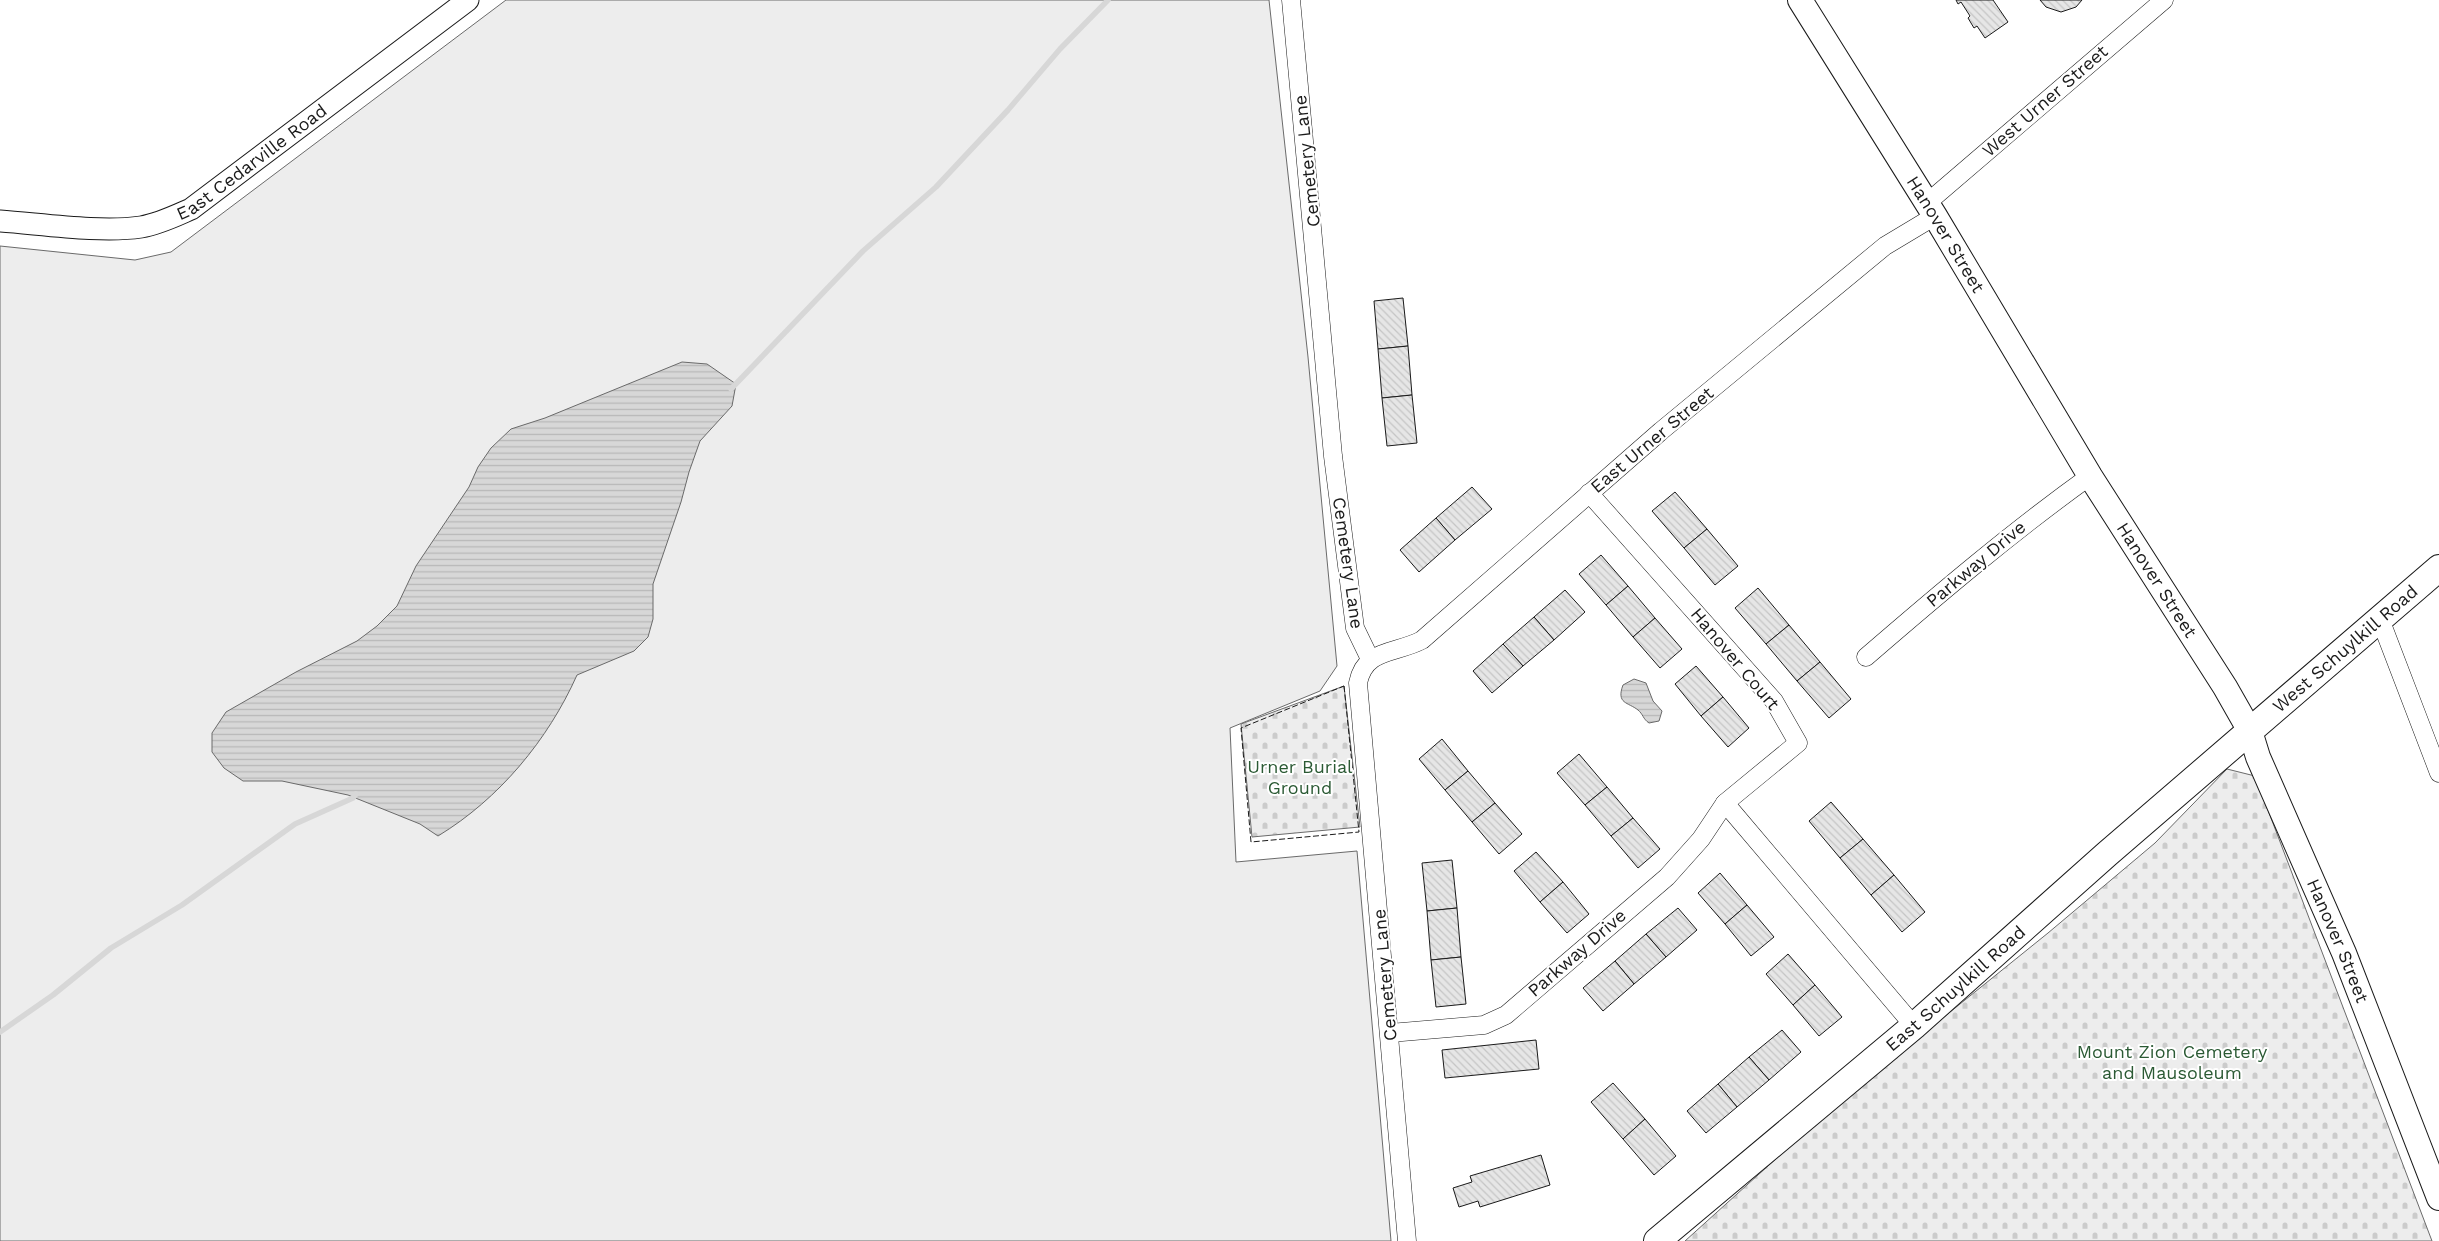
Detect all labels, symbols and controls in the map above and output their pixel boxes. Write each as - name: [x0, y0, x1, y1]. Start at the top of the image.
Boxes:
- street label: West Urner Street: [1978, 40, 2112, 161]
- street label: Cemetery Lane: [1289, 94, 1324, 228]
- street label: East Cedarville Road: [173, 99, 331, 224]
- street label: Hanover Street: [1903, 172, 1989, 297]
- street label: East Urner Street: [1586, 382, 1718, 497]
- street label: Cemetery Lane: [1329, 496, 1368, 630]
- street label: Parkway Drive: [1922, 516, 2030, 611]
- street label: Hanover Street: [2113, 518, 2202, 642]
- street label: West Schuylkill Road: [2268, 580, 2422, 717]
- street label: Hanover Court: [1687, 603, 1784, 714]
- park label: Urner Burial Ground: [1247, 756, 1353, 798]
- street label: Hanover Street: [2303, 875, 2373, 1006]
- street label: Parkway Drive: [1523, 904, 1630, 1001]
- street label: Cemetery Lane: [1368, 908, 1401, 1042]
- street label: East Schuylkill Road: [1881, 921, 2029, 1055]
- park label: Mount Zion Cemetery and Mausoleum: [2077, 1041, 2268, 1083]

